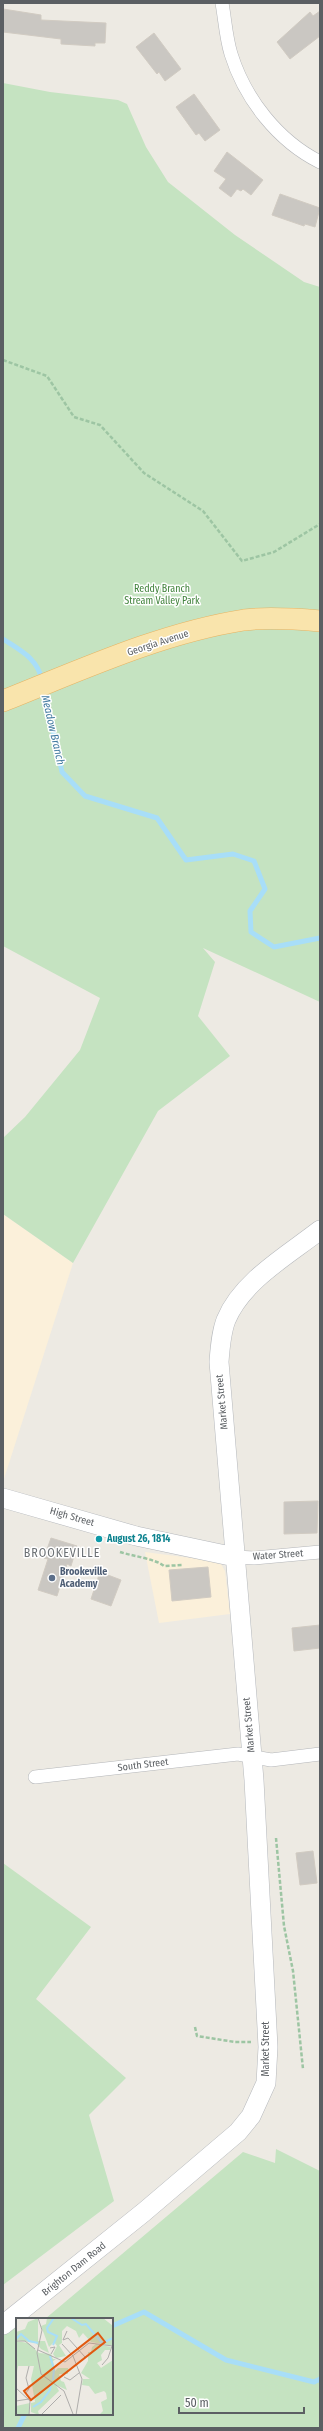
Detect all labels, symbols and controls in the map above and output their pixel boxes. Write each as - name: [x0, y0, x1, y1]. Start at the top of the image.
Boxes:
- park label: Reddy Branch Stream Valley Park: [124, 583, 200, 607]
- street label: Georgia Avenue: [126, 627, 190, 659]
- water label: Meadow Branch: [39, 694, 67, 766]
- street label: Market Street: [214, 1373, 230, 1430]
- street label: High Street: [48, 1505, 96, 1529]
- place label: August 26, 1814: [106, 1533, 171, 1545]
- marker: August 26, 1814: [94, 1534, 104, 1544]
- district label: BROOKEVILLE: [24, 1546, 100, 1560]
- street label: Water Street: [252, 1547, 304, 1563]
- place label: Brookeville Academy: [59, 1566, 107, 1590]
- marker: Brookeville Academy: [47, 1573, 57, 1583]
- street label: Market Street: [241, 1696, 257, 1753]
- street label: South Street: [117, 1756, 170, 1774]
- street label: Market Street: [260, 2021, 272, 2077]
- street label: Brighton Dam Road: [40, 2240, 108, 2298]
- inset map: [16, 2318, 113, 2415]
- scale bar: [179, 2389, 304, 2415]
- text: 50 m: [185, 2396, 209, 2410]

